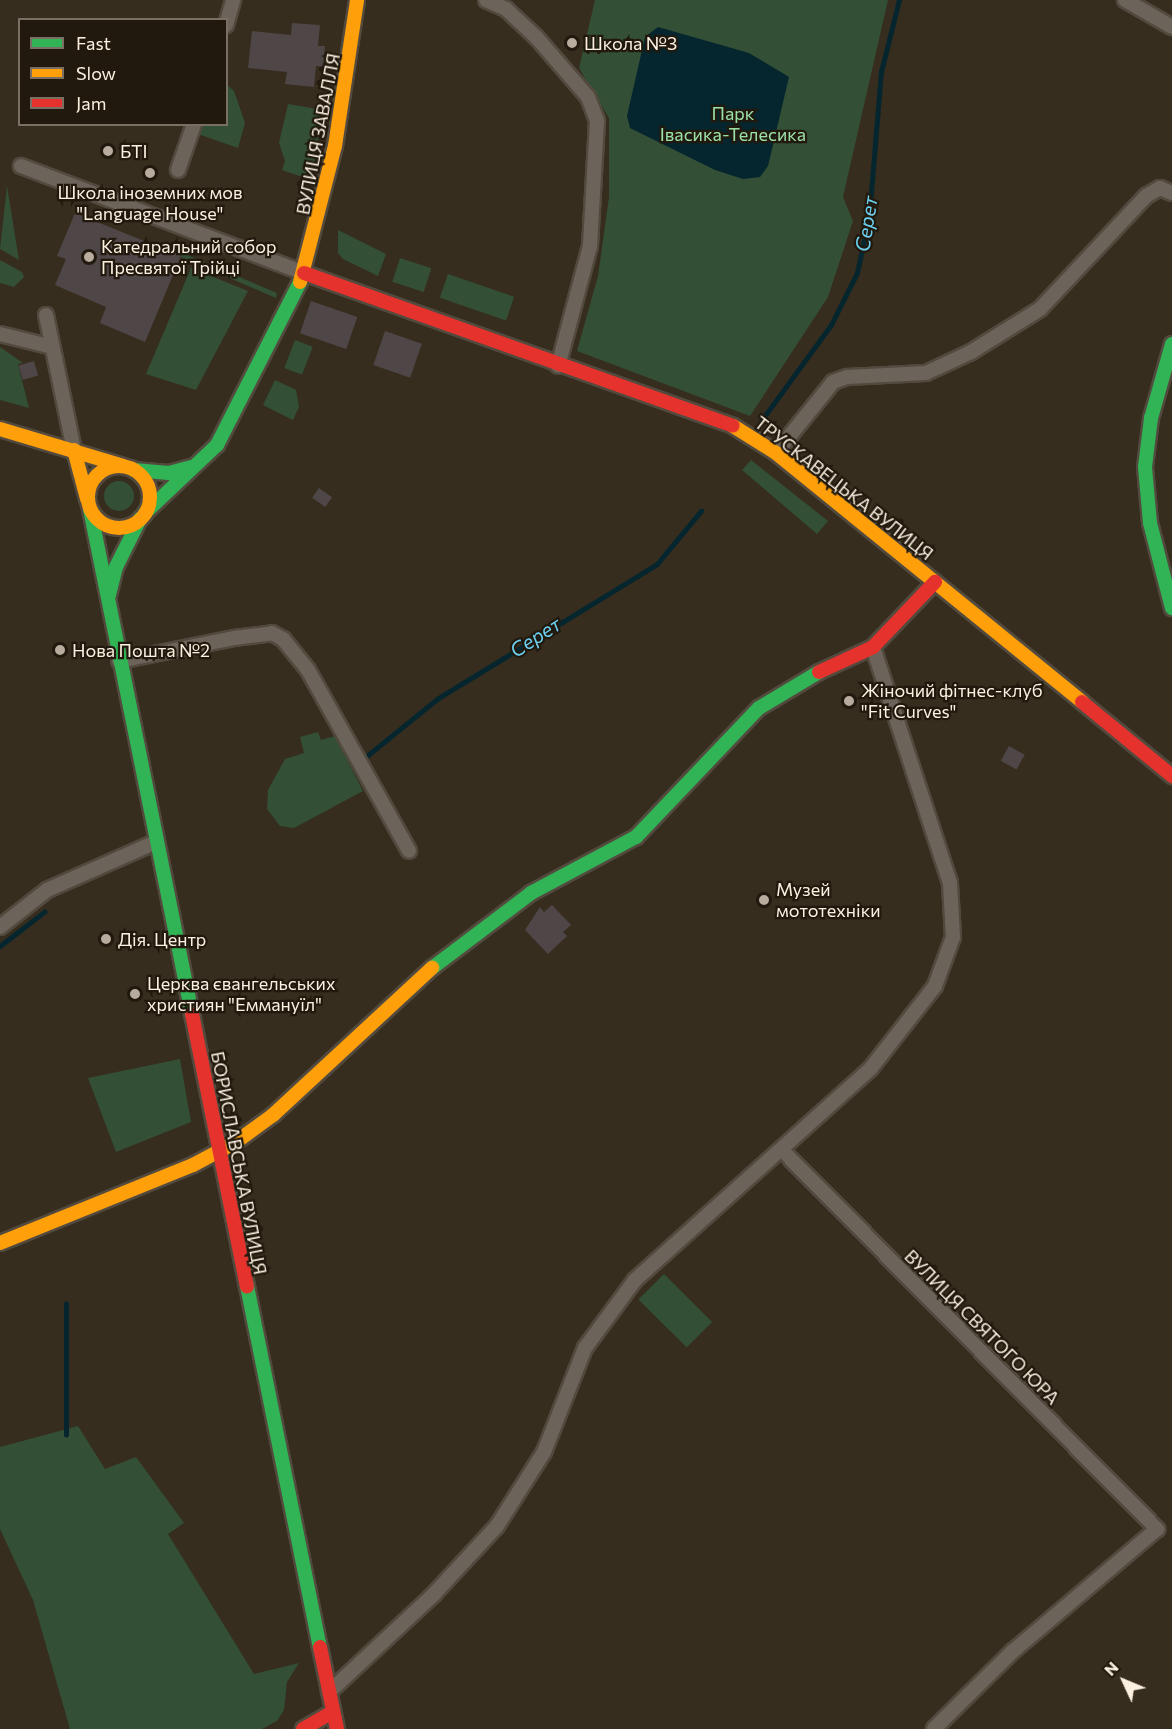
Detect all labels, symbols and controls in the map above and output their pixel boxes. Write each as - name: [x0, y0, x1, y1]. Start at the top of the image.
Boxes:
- legend: [18, 18, 228, 126]
- text: Fast: [76, 32, 111, 54]
- place label: Школа №3: [584, 32, 677, 54]
- marker: Школа №3: [565, 36, 579, 50]
- street label: ВУЛИЦЯ ЗАВАЛЛЯ: [292, 51, 344, 217]
- text: Slow: [76, 62, 116, 84]
- text: Jam: [76, 92, 106, 114]
- park label: Парк Івасика-Телесика: [660, 103, 806, 146]
- place label: БТІ: [120, 140, 148, 162]
- marker: БТІ: [101, 144, 115, 158]
- marker: Школа іноземних мов "Language House": [143, 166, 157, 180]
- place label: Школа іноземних мов "Language House": [57, 182, 243, 224]
- water label: Серет: [850, 195, 882, 253]
- place label: Катедральний собор Пресвятої Трійці: [101, 236, 276, 278]
- marker: Катедральний собор Пресвятої Трійці: [82, 250, 96, 264]
- street label: ТРУСКАВЕЦЬКА ВУЛИЦЯ: [750, 412, 938, 564]
- water label: Серет: [505, 612, 565, 662]
- place label: Нова Пошта №2: [72, 639, 210, 661]
- marker: Нова Пошта №2: [53, 643, 67, 657]
- place label: Жіночий фітнес-клуб "Fit Curves": [861, 680, 1043, 722]
- marker: Жіночий фітнес-клуб "Fit Curves": [842, 694, 856, 708]
- place label: Музей мототехніки: [776, 879, 881, 922]
- marker: Музей мототехніки: [757, 893, 771, 907]
- place label: Дія. Центр: [118, 928, 206, 950]
- marker: Дія. Центр: [99, 932, 113, 946]
- place label: Церква євангельських християн "Еммануїл": [147, 973, 335, 1016]
- marker: Церква євангельських християн "Еммануїл": [128, 987, 142, 1001]
- street label: БОРИСЛАВСЬКА ВУЛИЦЯ: [207, 1049, 271, 1277]
- street label: ВУЛИЦЯ СВЯТОГО ЮРА: [900, 1245, 1064, 1409]
- north arrow: [1094, 1651, 1154, 1711]
- text: N: [1100, 1657, 1122, 1679]

